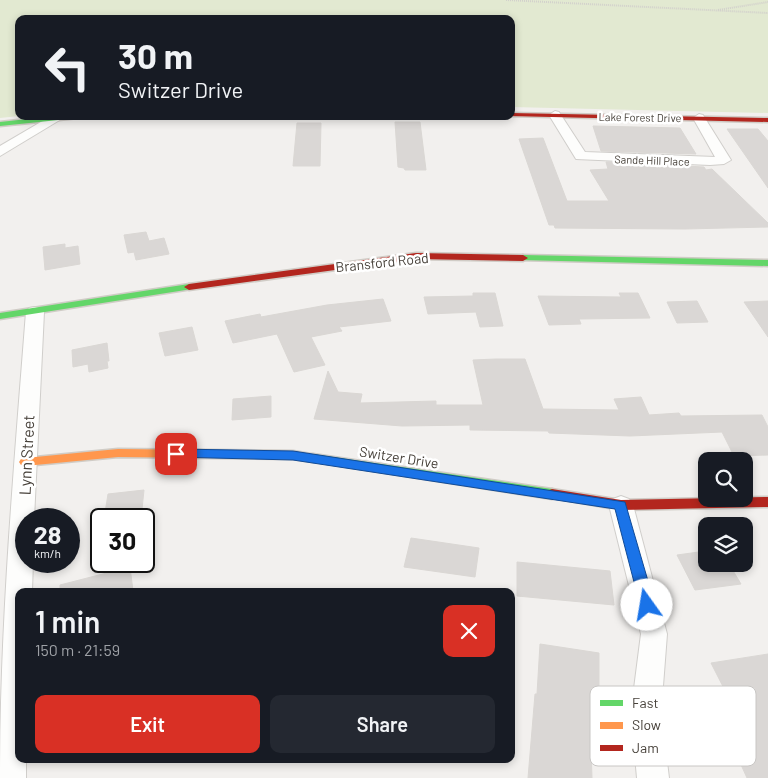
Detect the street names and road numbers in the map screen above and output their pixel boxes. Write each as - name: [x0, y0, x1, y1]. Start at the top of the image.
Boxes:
- street label: Lake Forest Drive: [599, 110, 682, 124]
- street label: Sande Hill Place: [614, 152, 690, 168]
- street label: Bransford Road: [335, 249, 429, 275]
- street label: Lynn Street: [14, 414, 38, 496]
- street label: Switzer Drive: [358, 442, 440, 472]

